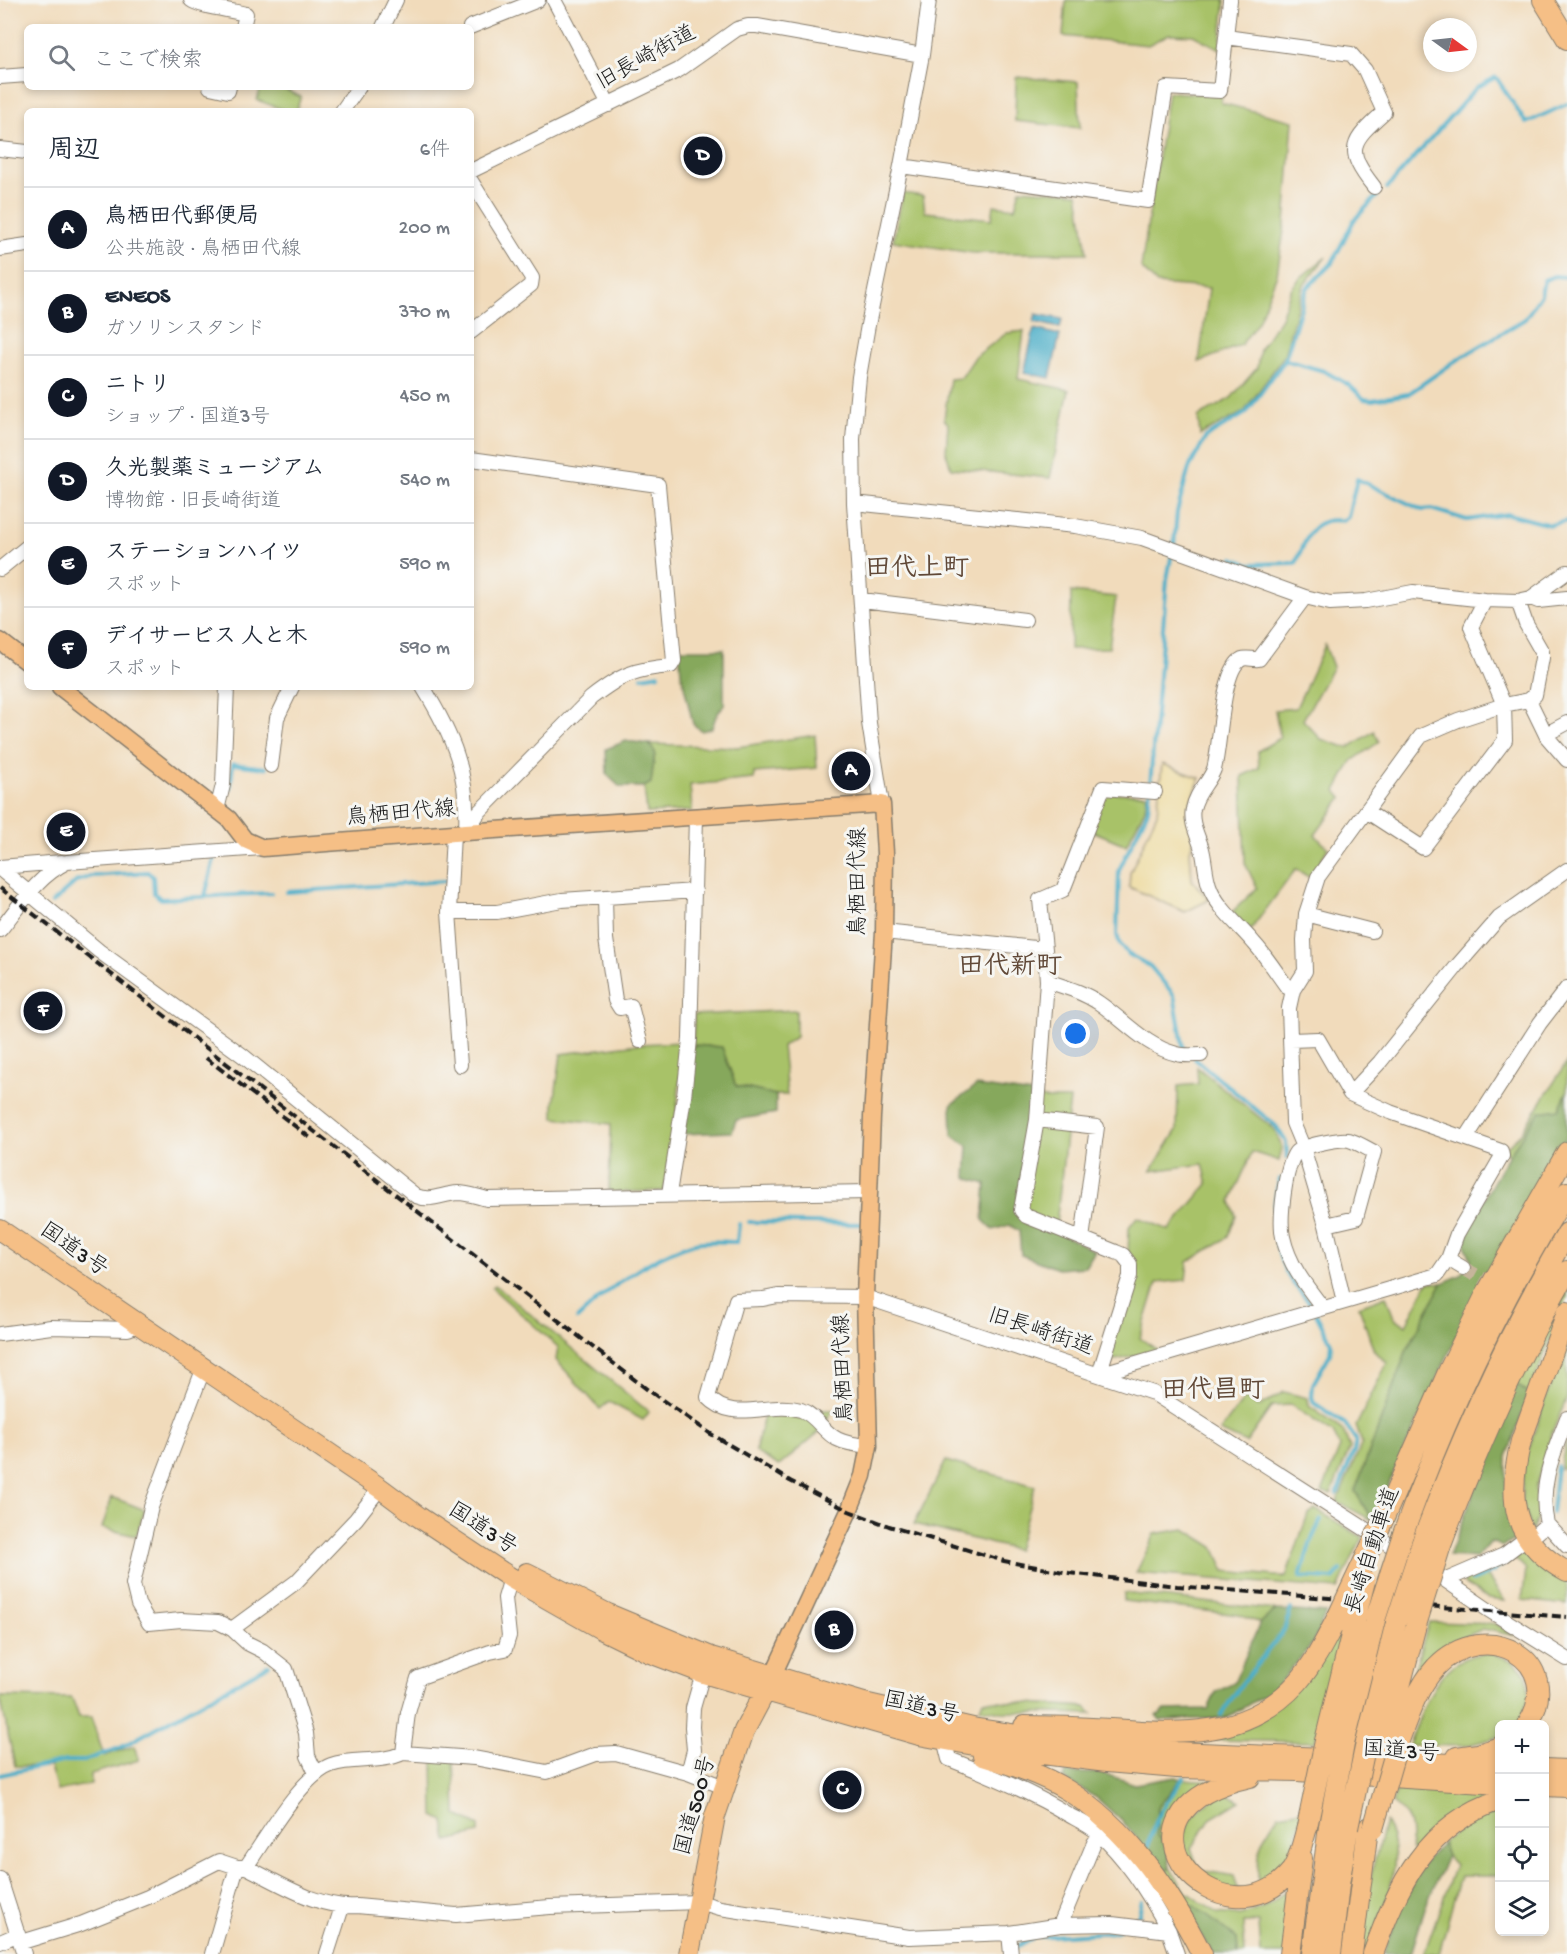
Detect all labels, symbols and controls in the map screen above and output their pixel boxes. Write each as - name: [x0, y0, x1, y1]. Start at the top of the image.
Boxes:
- north arrow: [1423, 18, 1477, 72]
- street label: 旧長崎街道: [592, 20, 701, 97]
- search box: [24, 24, 474, 90]
- icon: search: [45, 41, 78, 74]
- text: ここで検索: [93, 49, 203, 75]
- pin: D: [684, 134, 722, 178]
- text: 周辺: [48, 137, 100, 168]
- text: 6件: [420, 140, 450, 163]
- text: 鳥栖田代郵便局: [105, 205, 259, 231]
- text: A: [62, 218, 73, 241]
- text: 200 m: [399, 218, 450, 241]
- text: 公共施設 · 鳥栖田代線: [105, 239, 301, 262]
- text: ENEOS: [105, 285, 170, 311]
- text: B: [62, 302, 73, 325]
- text: 370 m: [399, 302, 450, 325]
- text: ガソリンスタンド: [105, 319, 265, 342]
- text: ニトリ: [105, 373, 171, 399]
- text: C: [62, 386, 73, 409]
- text: 450 m: [400, 386, 450, 409]
- text: ショップ · 国道3号: [105, 407, 270, 430]
- text: 久光製薬ミュージアム: [105, 457, 325, 483]
- text: D: [61, 470, 74, 493]
- text: 540 m: [400, 470, 450, 493]
- text: 博物館 · 旧長崎街道: [105, 491, 281, 514]
- text: ステーションハイツ: [105, 541, 302, 567]
- text: E: [61, 554, 74, 577]
- text: 590 m: [399, 554, 450, 577]
- district label: 田代上町: [865, 554, 969, 586]
- text: スポット: [105, 575, 185, 598]
- text: デイサービス 人と木: [105, 625, 307, 651]
- text: F: [62, 638, 73, 661]
- text: 590 m: [399, 638, 450, 661]
- text: スポット: [105, 659, 185, 682]
- pin: A: [832, 748, 870, 794]
- street label: 鳥栖田代線: [345, 795, 457, 833]
- pin: E: [46, 810, 86, 854]
- street label: 鳥栖田代線: [845, 827, 873, 937]
- district label: 田代新町: [958, 952, 1062, 984]
- pin: F: [24, 988, 63, 1034]
- your location: [1061, 1019, 1090, 1048]
- street label: 国道3号: [34, 1217, 113, 1284]
- street label: 旧長崎街道: [984, 1303, 1097, 1362]
- street label: 鳥栖田代線: [828, 1313, 860, 1423]
- district label: 田代昌町: [1161, 1376, 1265, 1408]
- street label: 長崎自動車道: [1339, 1484, 1407, 1618]
- street label: 国道3号: [442, 1497, 522, 1562]
- pin: B: [814, 1608, 854, 1652]
- street label: 国道3号: [880, 1687, 962, 1730]
- map controls: [1495, 1720, 1549, 1936]
- button: +: [1495, 1720, 1549, 1774]
- street label: 国道3号: [1361, 1736, 1441, 1769]
- street label: 国道500号: [670, 1753, 723, 1859]
- pin: C: [822, 1768, 862, 1812]
- button: −: [1495, 1774, 1549, 1828]
- button: locate: [1495, 1828, 1549, 1882]
- button: layers: [1495, 1882, 1549, 1936]

